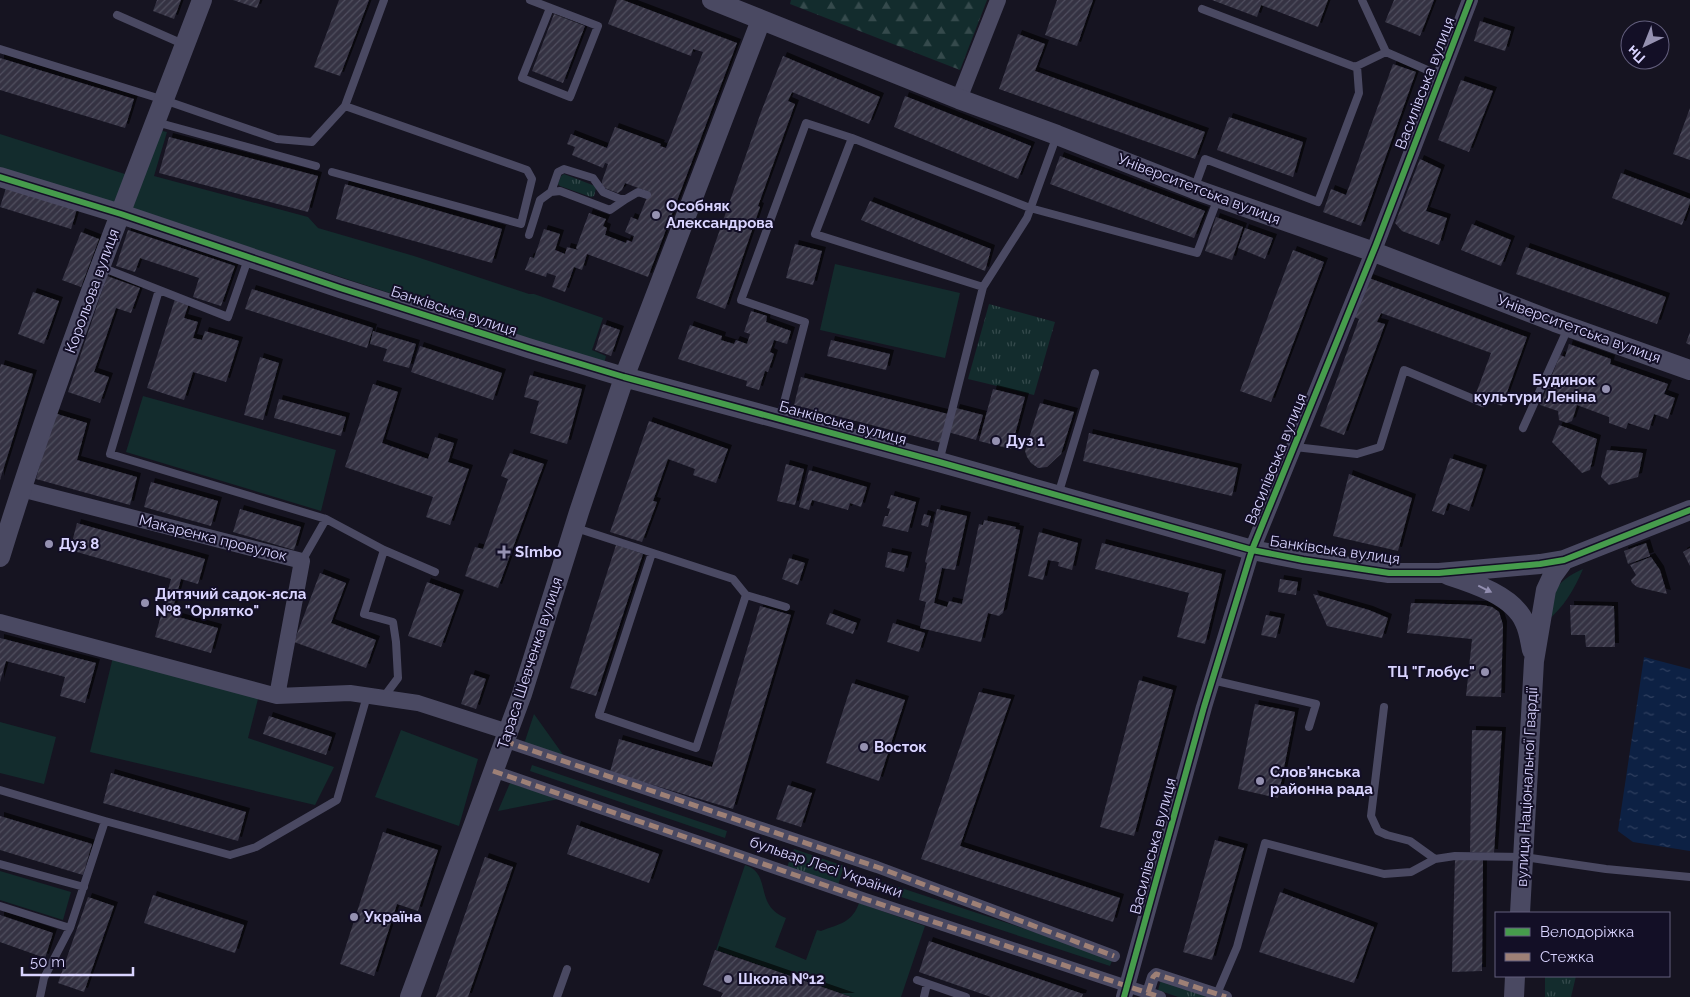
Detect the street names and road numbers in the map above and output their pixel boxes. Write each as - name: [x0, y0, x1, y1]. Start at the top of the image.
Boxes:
- street label: Василівська вулиця: [1391, 14, 1459, 152]
- street label: Університетська вулиця: [1115, 150, 1283, 228]
- street label: Корольова вулиця: [61, 226, 123, 356]
- street label: Банківська вулиця: [389, 282, 519, 340]
- street label: Університетська вулиця: [1495, 291, 1663, 367]
- street label: Василівська вулиця: [1241, 390, 1311, 528]
- street label: Банківська вулиця: [777, 397, 909, 449]
- street label: Макаренка провулок: [137, 511, 289, 565]
- street label: Банківська вулиця: [1269, 532, 1401, 568]
- street label: Тараса Шевченка вулиця: [494, 575, 566, 751]
- street label: вулиця Національної Гвардії: [1513, 686, 1541, 887]
- street label: Василівська вулиця: [1126, 776, 1180, 916]
- street label: бульвар Лесі Українки: [747, 832, 905, 902]

